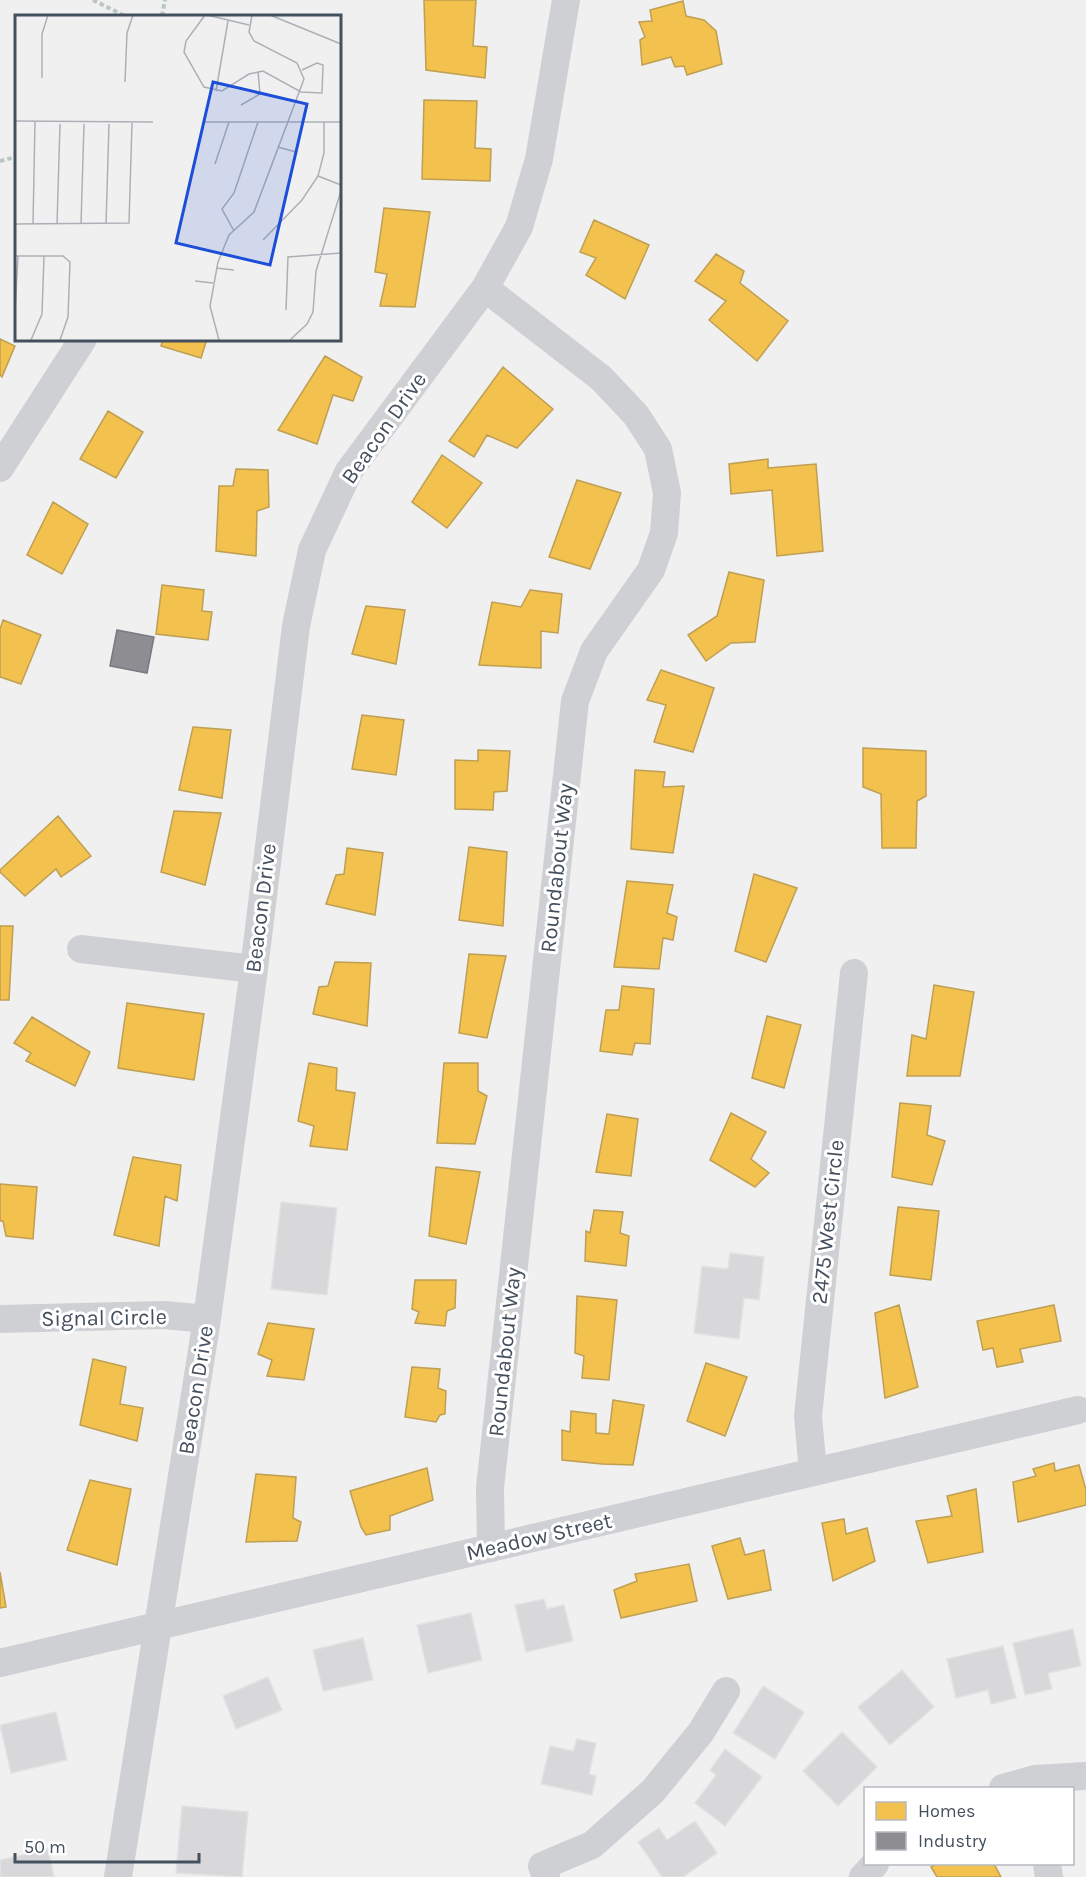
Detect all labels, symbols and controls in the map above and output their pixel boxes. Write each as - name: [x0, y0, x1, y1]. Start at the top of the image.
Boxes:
- inset map: [15, 15, 340, 340]
- street label: Beacon Drive: [336, 367, 432, 489]
- street label: Roundabout Way: [535, 782, 579, 954]
- street label: Beacon Drive: [240, 842, 282, 974]
- street label: 2475 West Circle: [806, 1139, 850, 1305]
- street label: Roundabout Way: [483, 1266, 527, 1438]
- street label: Signal Circle: [41, 1304, 167, 1332]
- street label: Beacon Drive: [173, 1324, 219, 1456]
- street label: Meadow Street: [464, 1508, 614, 1566]
- legend: [864, 1787, 1074, 1865]
- text: Homes: [918, 1800, 975, 1822]
- scale bar: [15, 1826, 200, 1864]
- text: Industry: [918, 1830, 987, 1852]
- text: 50 m: [24, 1836, 66, 1858]

